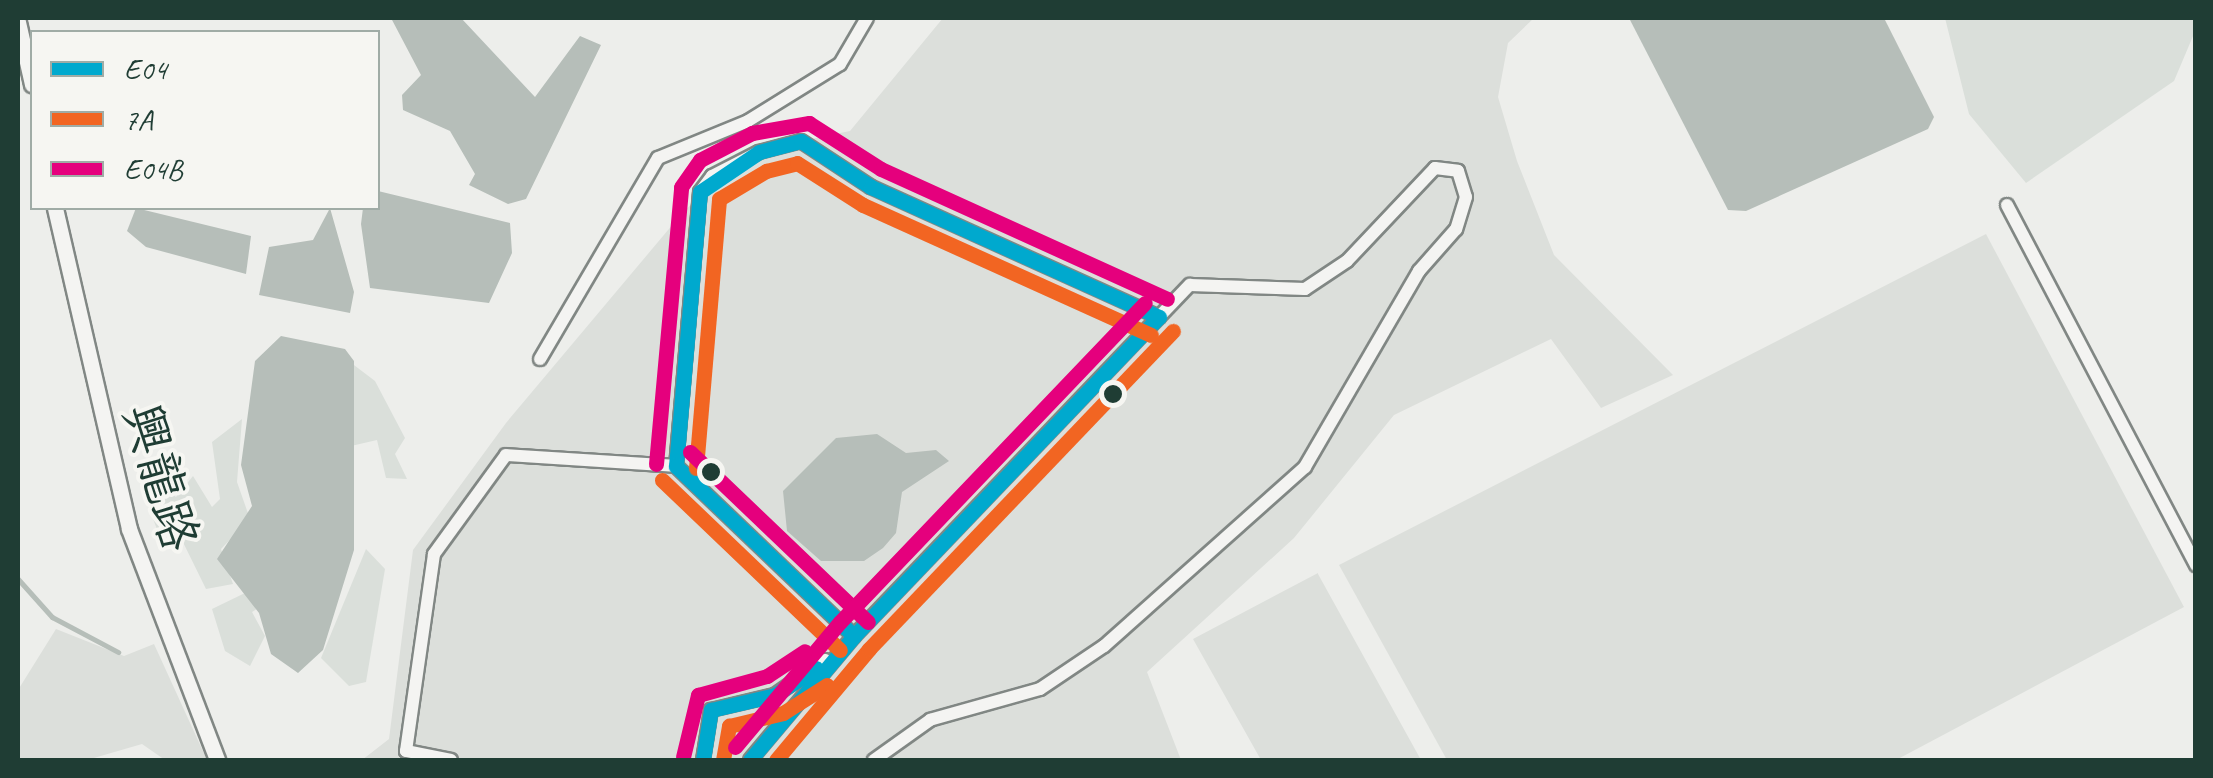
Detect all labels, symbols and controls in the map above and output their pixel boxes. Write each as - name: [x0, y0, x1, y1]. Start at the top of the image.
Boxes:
- legend: [30, 30, 380, 210]
- text: E04: [124, 50, 167, 88]
- text: 7A: [124, 100, 153, 138]
- text: E04B: [124, 150, 182, 188]
- unlabelled marker: [1103, 384, 1123, 404]
- street label: 興龍路: [111, 397, 211, 557]
- unlabelled marker: [701, 462, 721, 482]

